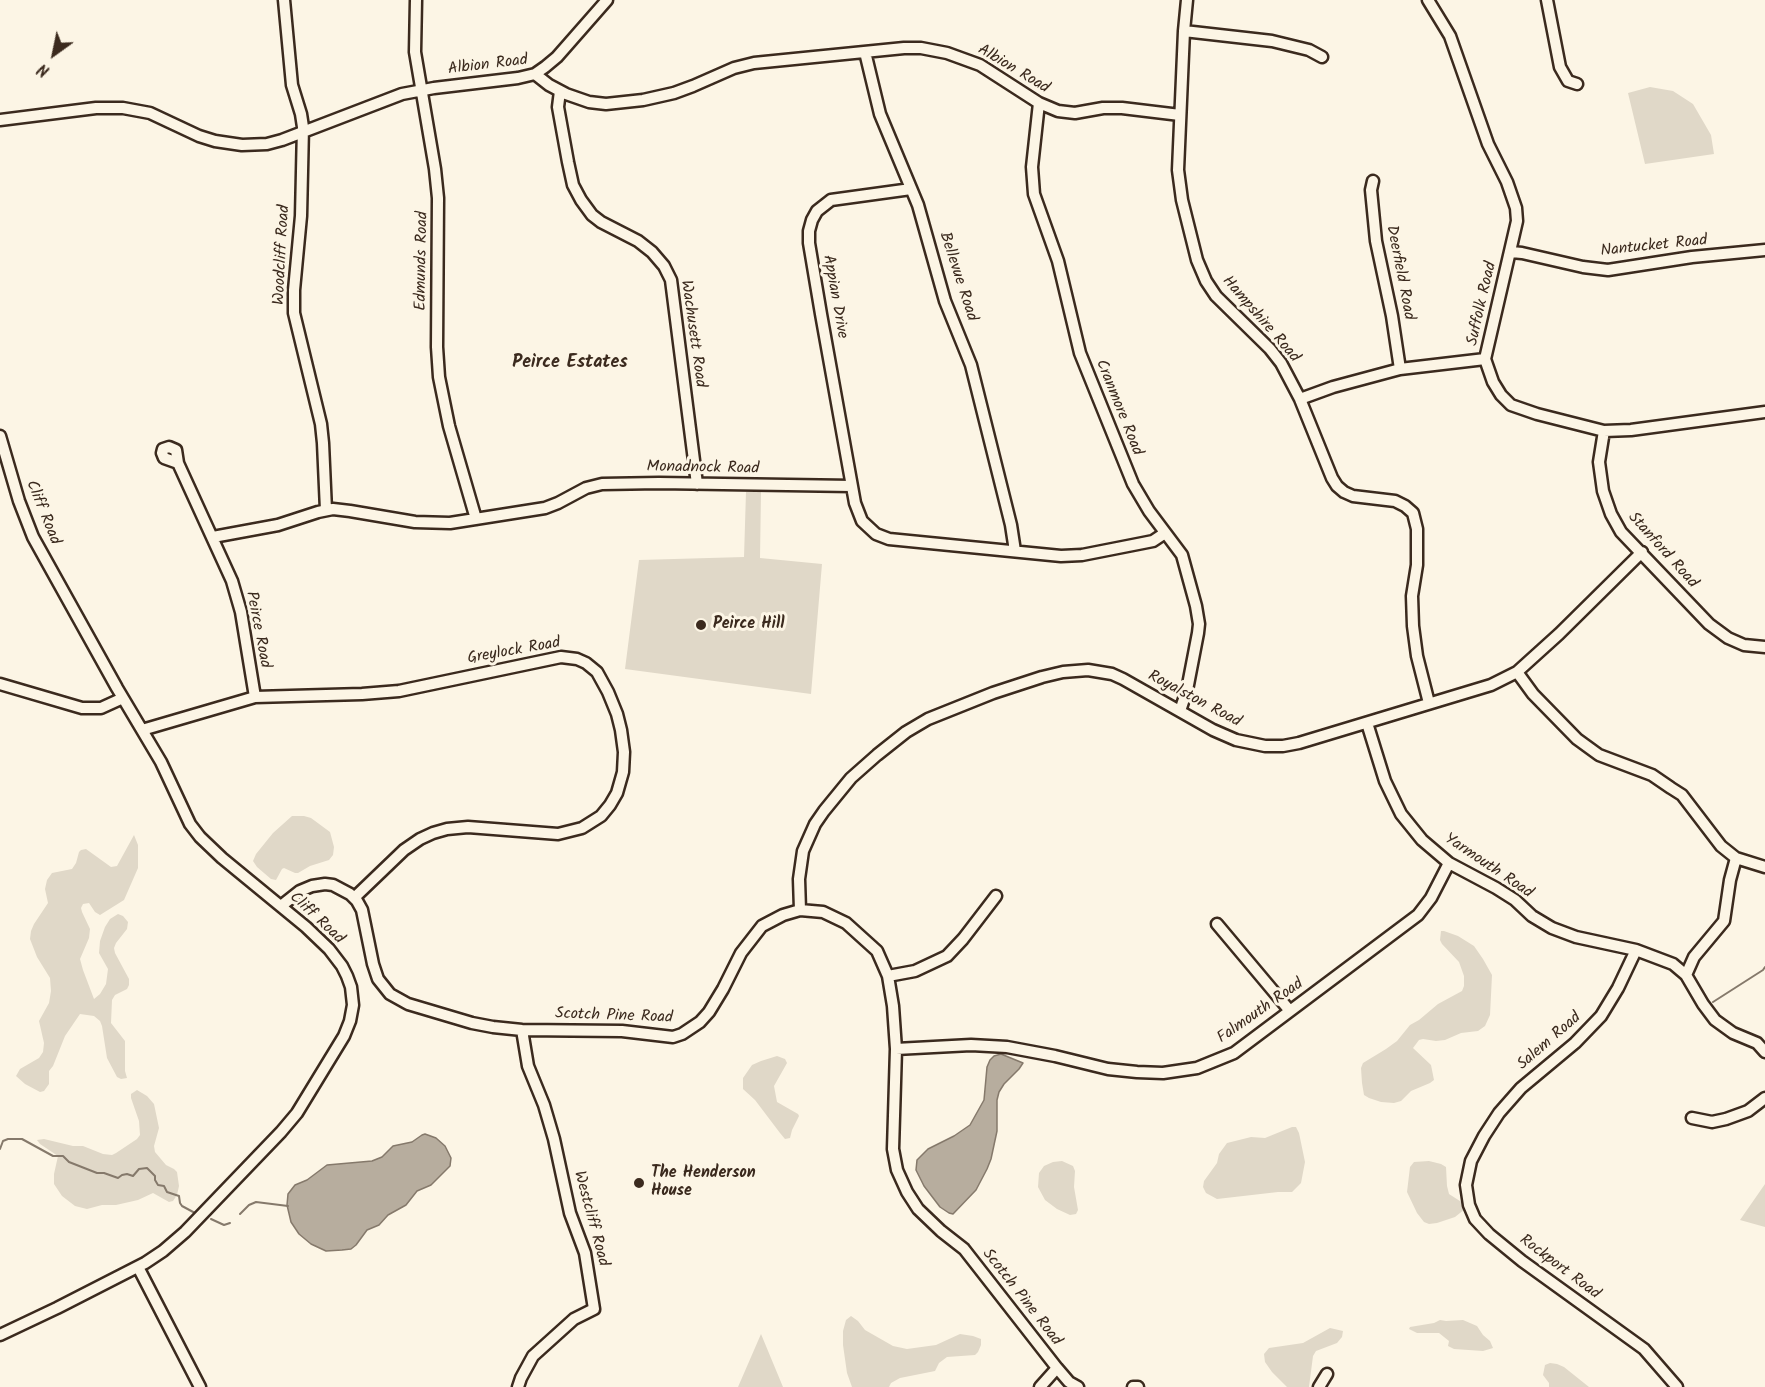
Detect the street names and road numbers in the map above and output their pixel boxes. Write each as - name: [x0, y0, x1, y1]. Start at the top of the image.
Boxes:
- street label: Albion Road: [974, 41, 1052, 99]
- street label: Albion Road: [447, 52, 529, 80]
- street label: Woodcliff Road: [271, 204, 295, 306]
- street label: Edmunds Road: [413, 211, 433, 311]
- street label: Deerfield Road: [1380, 224, 1418, 322]
- street label: Bellevue Road: [934, 230, 980, 324]
- street label: Nantucket Road: [1600, 232, 1708, 262]
- street label: Appian Drive: [817, 254, 851, 340]
- street label: Suffolk Road: [1464, 260, 1502, 348]
- street label: Hampshire Road: [1217, 273, 1303, 367]
- street label: Wachusett Road: [675, 279, 709, 389]
- street label: Cranmore Road: [1090, 357, 1146, 459]
- street label: Monadnock Road: [646, 458, 760, 480]
- street label: Cliff Road: [20, 478, 64, 548]
- street label: Stanford Road: [1623, 509, 1701, 593]
- street label: Peirce Road: [240, 590, 274, 670]
- street label: Greylock Road: [466, 634, 562, 670]
- street label: Royalston Road: [1144, 667, 1244, 733]
- street label: Yarmouth Road: [1440, 830, 1536, 904]
- street label: Cliff Road: [285, 889, 347, 949]
- street label: Falmouth Road: [1214, 975, 1308, 1049]
- street label: Scotch Pine Road: [555, 1005, 673, 1029]
- street label: Salem Road: [1514, 1009, 1586, 1075]
- street label: Westcliff Road: [568, 1169, 612, 1269]
- street label: Rockport Road: [1515, 1231, 1603, 1305]
- street label: Scotch Pine Road: [977, 1246, 1065, 1350]

